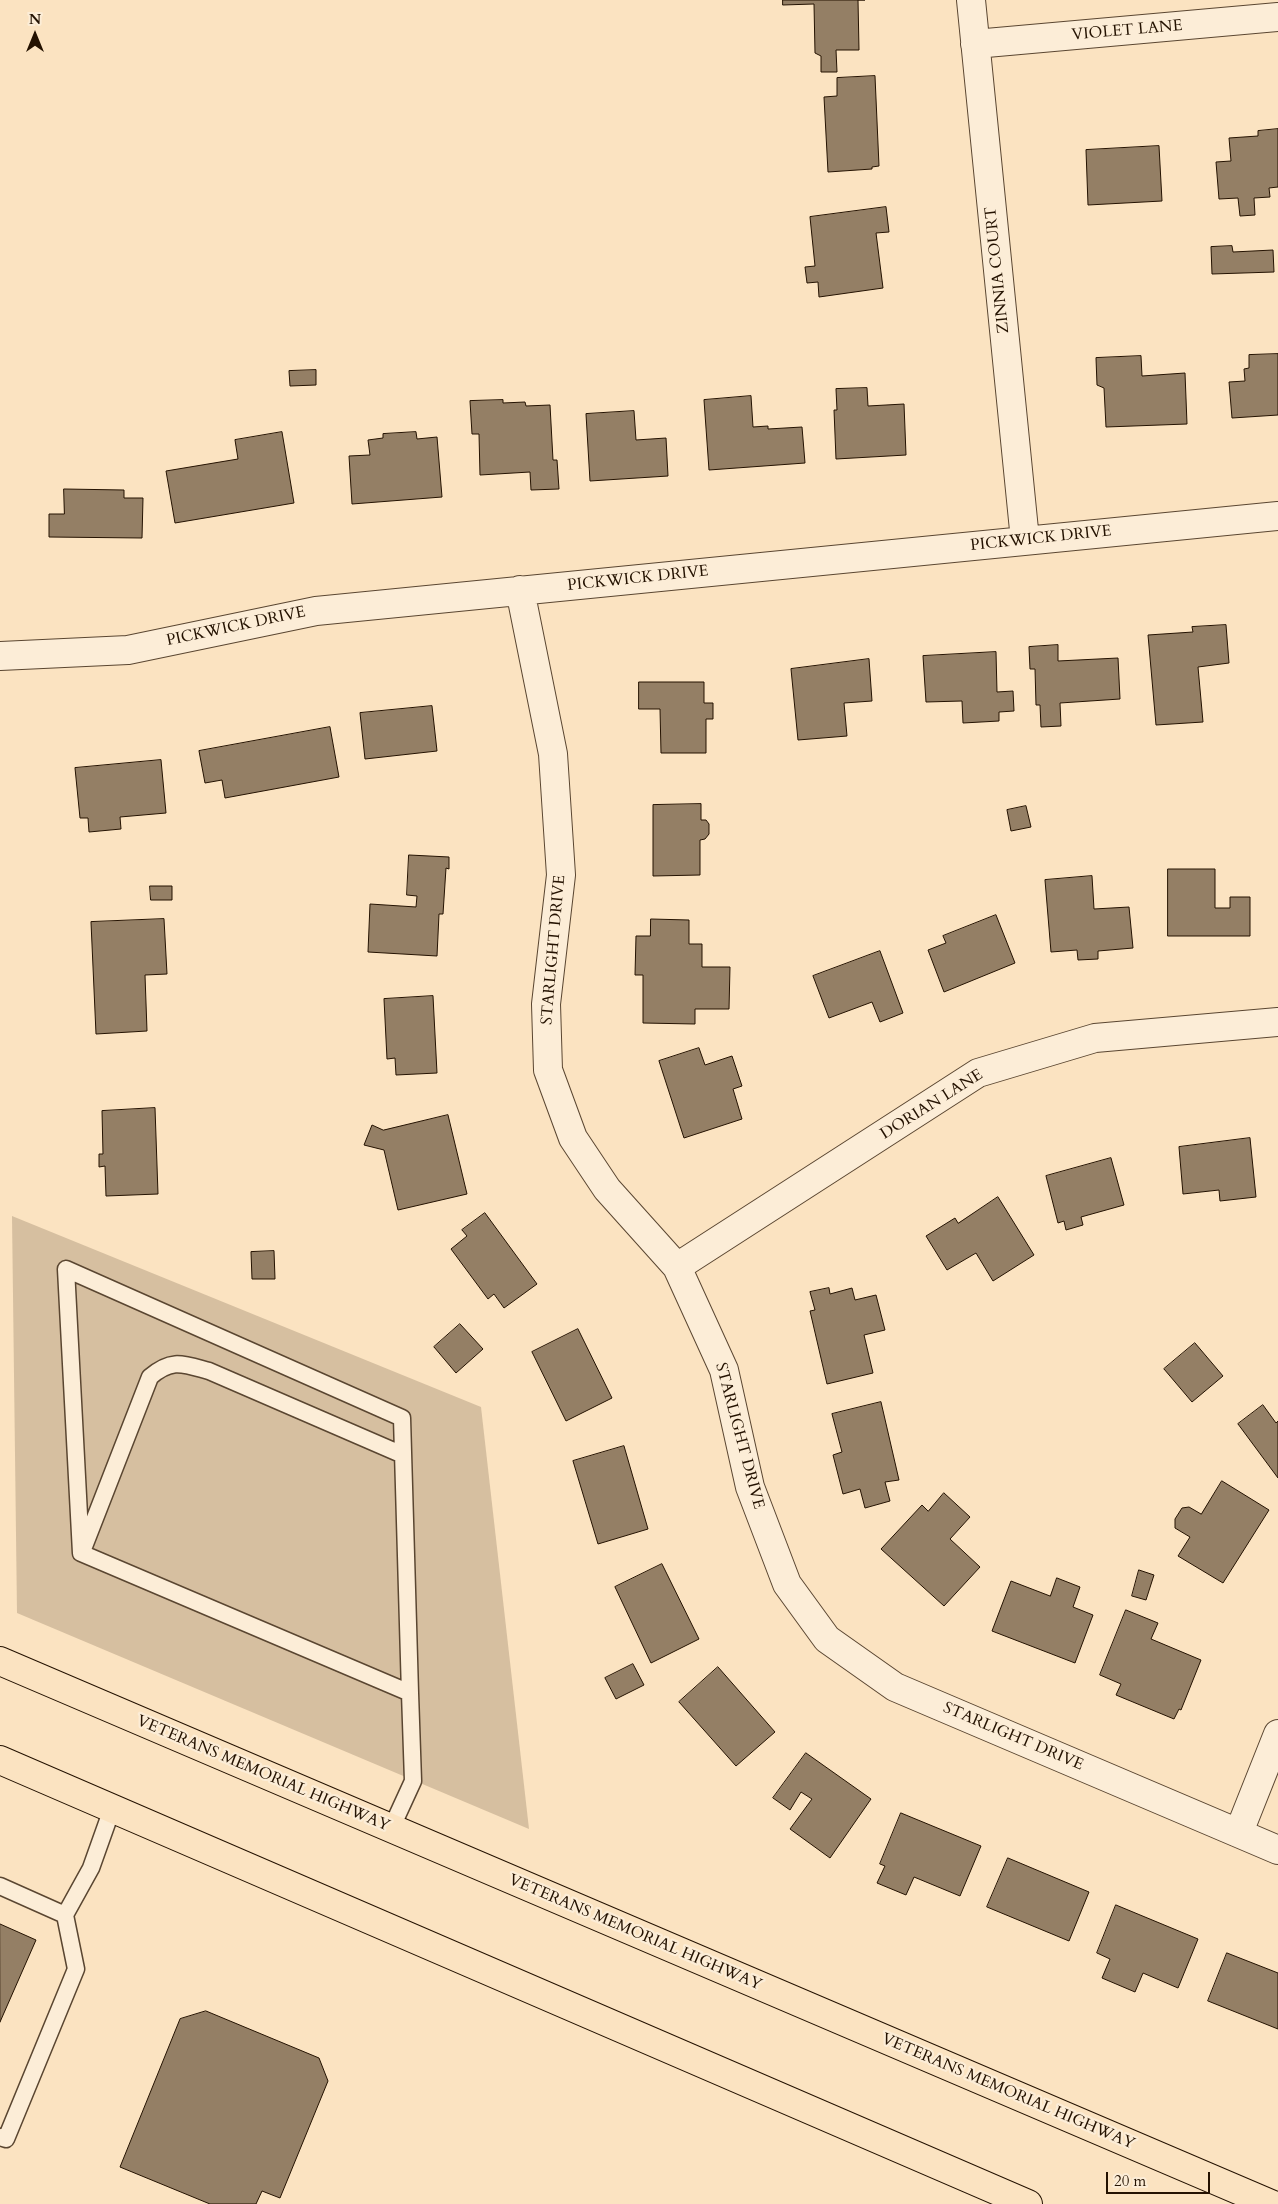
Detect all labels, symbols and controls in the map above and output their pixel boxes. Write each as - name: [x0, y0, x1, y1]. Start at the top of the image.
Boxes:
- north arrow: [10, 10, 60, 60]
- text: N: [29, 10, 41, 29]
- street label: VIOLET LANE: [1071, 17, 1183, 45]
- street label: ZINNIA COURT: [982, 206, 1014, 334]
- street label: PICKWICK DRIVE: [969, 522, 1113, 556]
- street label: PICKWICK DRIVE: [566, 562, 710, 596]
- street label: PICKWICK DRIVE: [165, 603, 307, 651]
- street label: STARLIGHT DRIVE: [538, 874, 570, 1026]
- street label: DORIAN LANE: [877, 1066, 987, 1144]
- street label: STARLIGHT DRIVE: [710, 1361, 768, 1511]
- street label: STARLIGHT DRIVE: [940, 1699, 1086, 1775]
- street label: VETERANS MEMORIAL HIGHWAY: [133, 1712, 393, 1836]
- street label: VETERANS MEMORIAL HIGHWAY: [505, 1871, 765, 1995]
- street label: VETERANS MEMORIAL HIGHWAY: [878, 2030, 1138, 2154]
- scale bar: [1108, 2162, 1212, 2194]
- text: 20 m: [1114, 2171, 1146, 2191]

